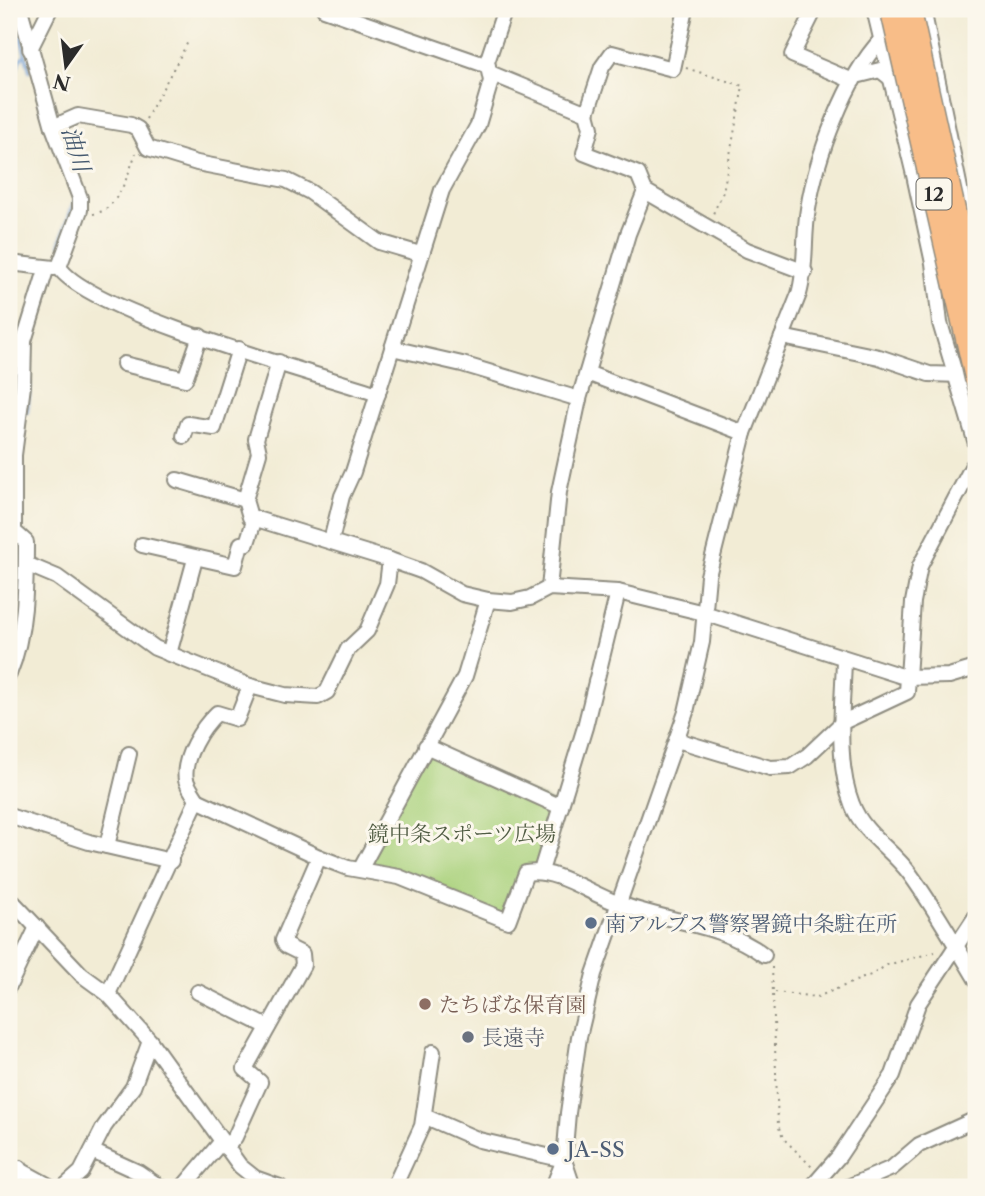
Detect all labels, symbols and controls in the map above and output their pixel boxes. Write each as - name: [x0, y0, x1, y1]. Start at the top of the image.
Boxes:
- north arrow: [32, 32, 102, 102]
- text: N: [51, 69, 73, 95]
- water label: 油川: [56, 123, 97, 178]
- road number: 12: [916, 178, 951, 210]
- park label: 鏡中条スポーツ広場: [368, 821, 556, 846]
- place label: 南アルプス警察署鏡中条駐在所: [605, 911, 897, 936]
- marker: 南アルプス警察署鏡中条駐在所: [583, 915, 599, 931]
- place label: たちばな保育園: [439, 992, 586, 1017]
- marker: たちばな保育園: [417, 996, 433, 1012]
- place label: 長遠寺: [482, 1025, 545, 1050]
- marker: 長遠寺: [460, 1029, 476, 1045]
- place label: JA-SS: [564, 1137, 625, 1162]
- marker: JA-SS: [545, 1141, 561, 1157]

